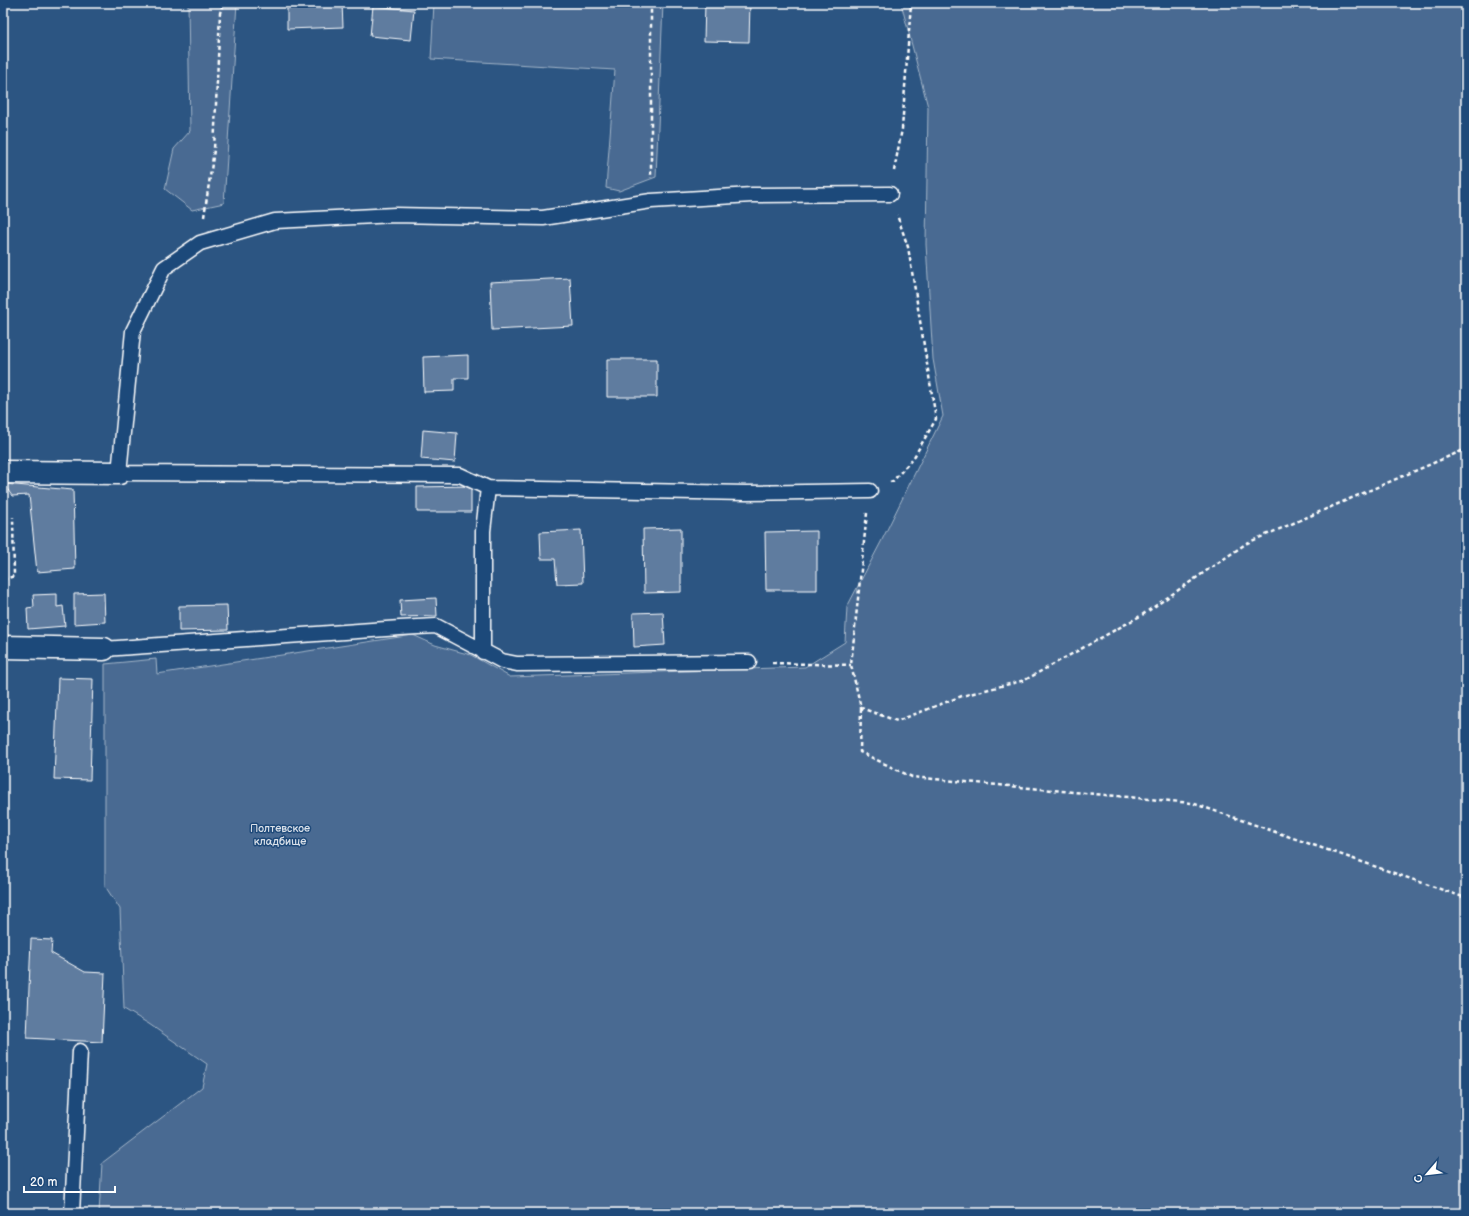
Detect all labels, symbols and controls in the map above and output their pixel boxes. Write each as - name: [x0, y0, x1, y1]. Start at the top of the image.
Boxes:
- park label: Полтевское кладбище: [250, 822, 310, 848]
- north arrow: [1407, 1154, 1447, 1194]
- scale bar: [24, 1168, 115, 1194]
- text: С: [1411, 1172, 1426, 1185]
- text: 20 m: [30, 1175, 57, 1190]

